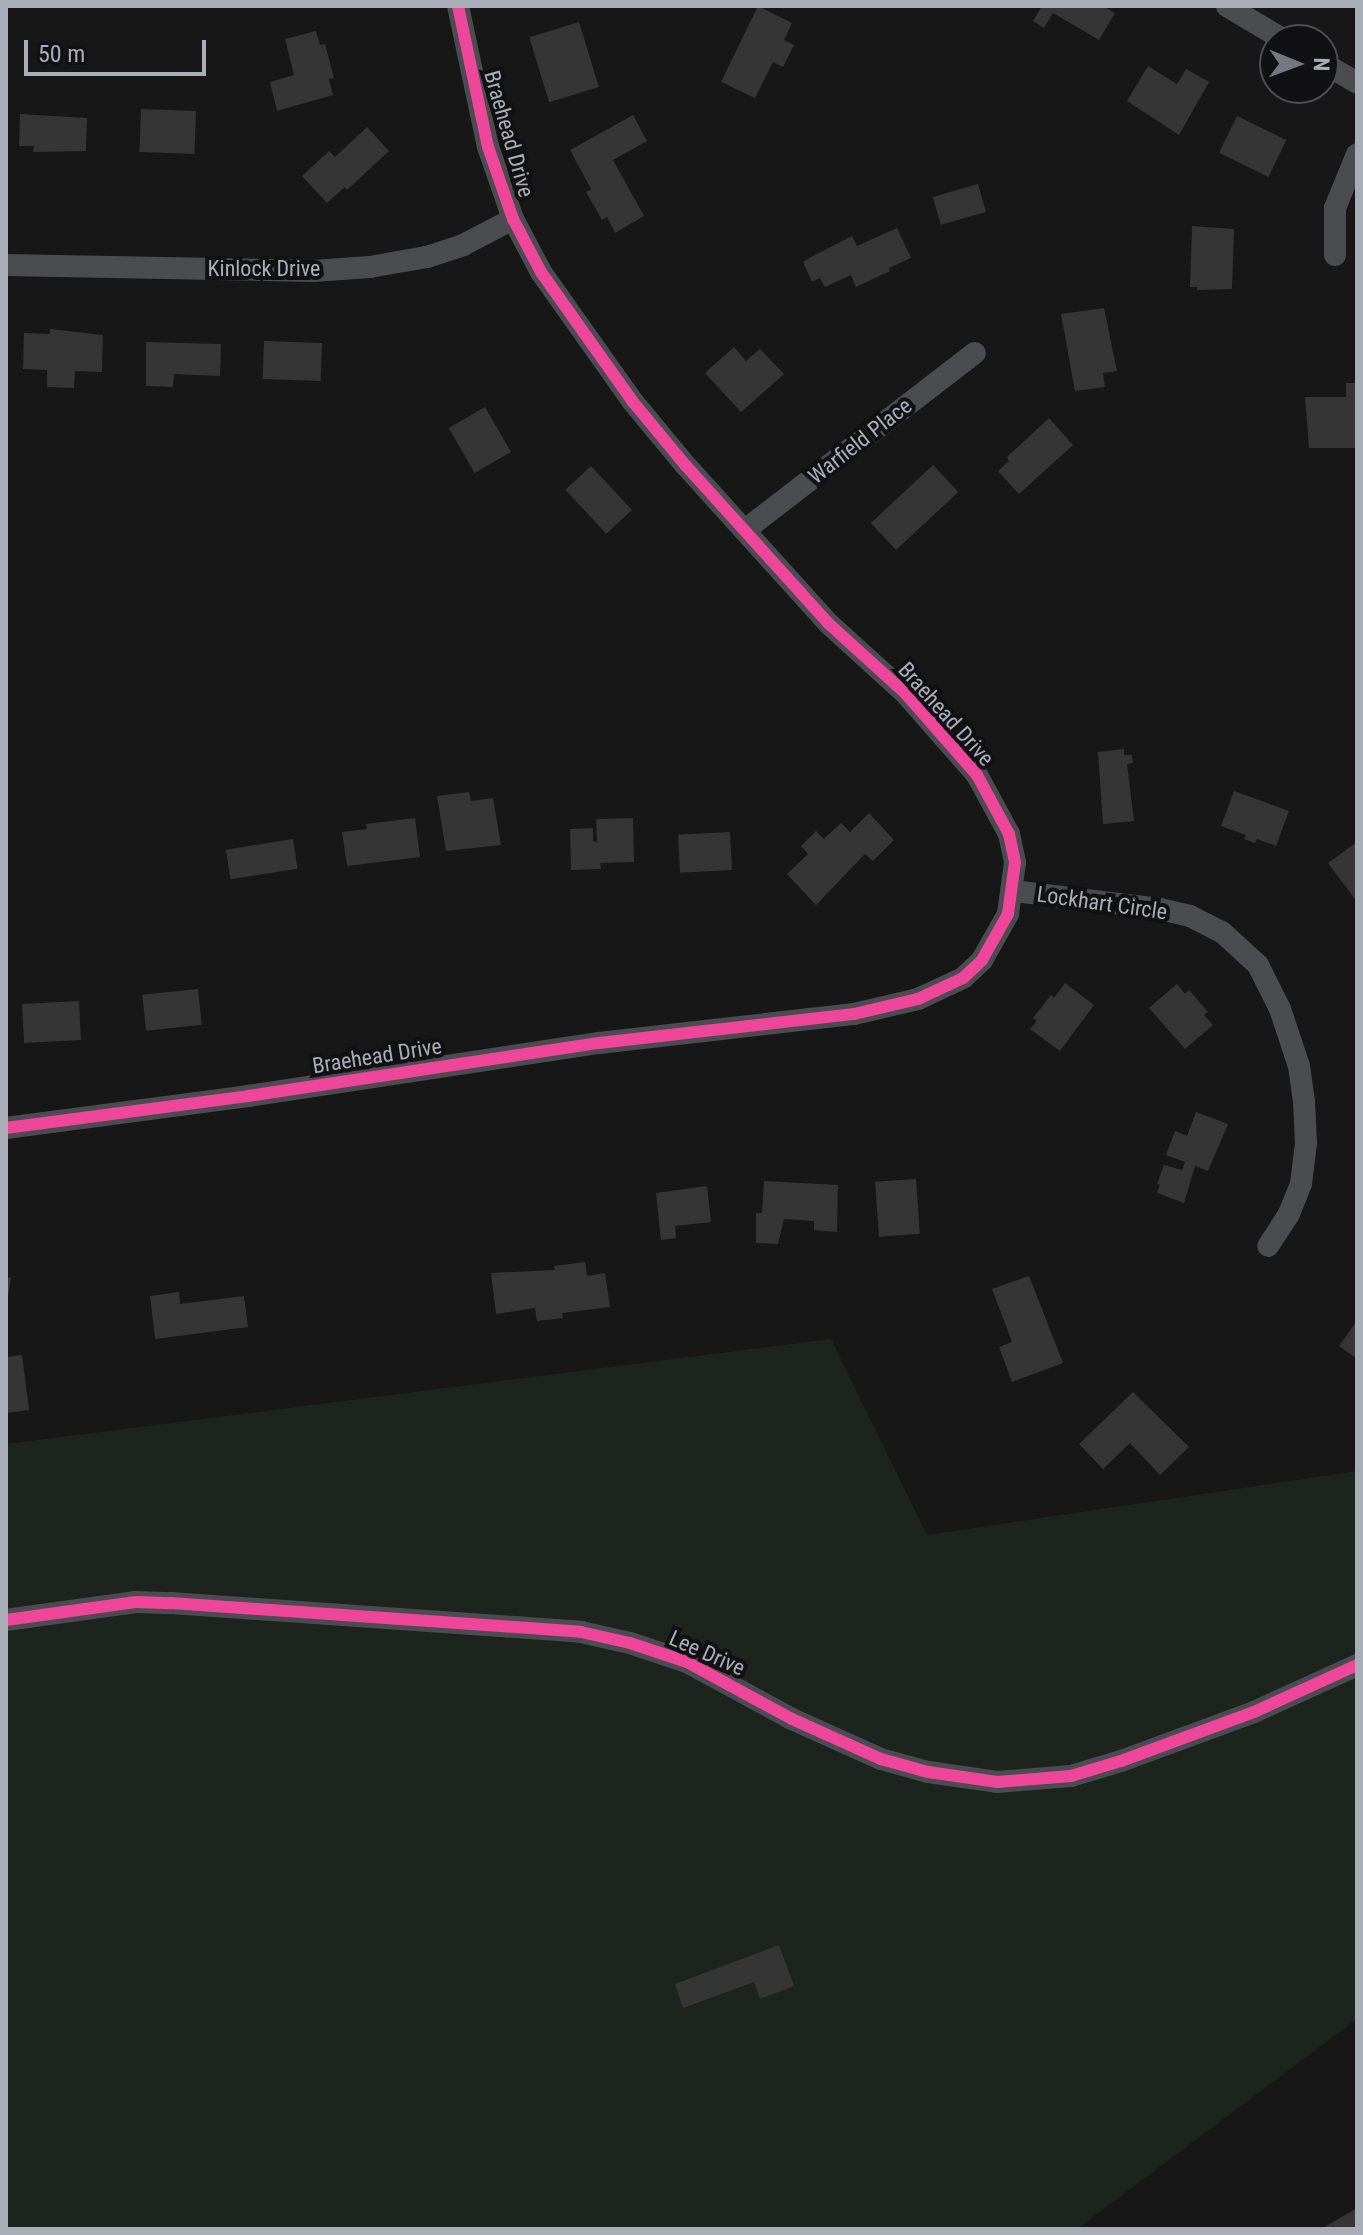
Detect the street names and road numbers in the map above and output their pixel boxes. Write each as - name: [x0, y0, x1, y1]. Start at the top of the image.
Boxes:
- street label: Braehead Drive: [478, 68, 540, 200]
- street label: Kinlock Drive: [208, 256, 320, 282]
- street label: Warfield Place: [803, 392, 917, 490]
- street label: Braehead Drive: [893, 657, 999, 771]
- street label: Lockhart Circle: [1035, 881, 1169, 925]
- street label: Braehead Drive: [311, 1033, 443, 1079]
- street label: Lee Drive: [665, 1625, 749, 1681]

